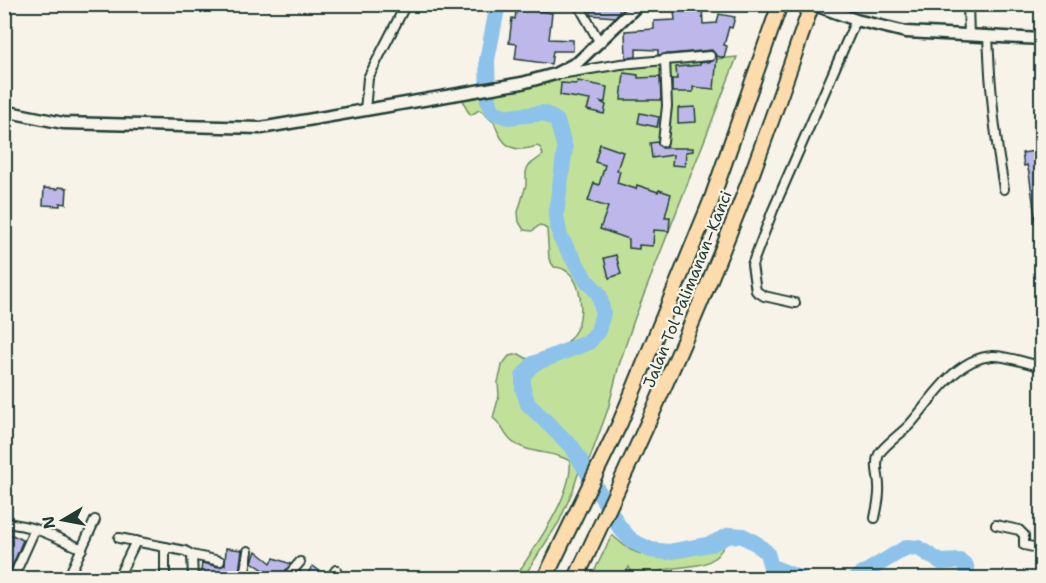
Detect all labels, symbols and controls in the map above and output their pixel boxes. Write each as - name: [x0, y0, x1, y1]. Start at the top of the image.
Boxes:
- street label: Jalan Tol Palimanan–Kanci: [638, 188, 737, 391]
- north arrow: [33, 490, 93, 550]
- text: N: [37, 514, 60, 531]

